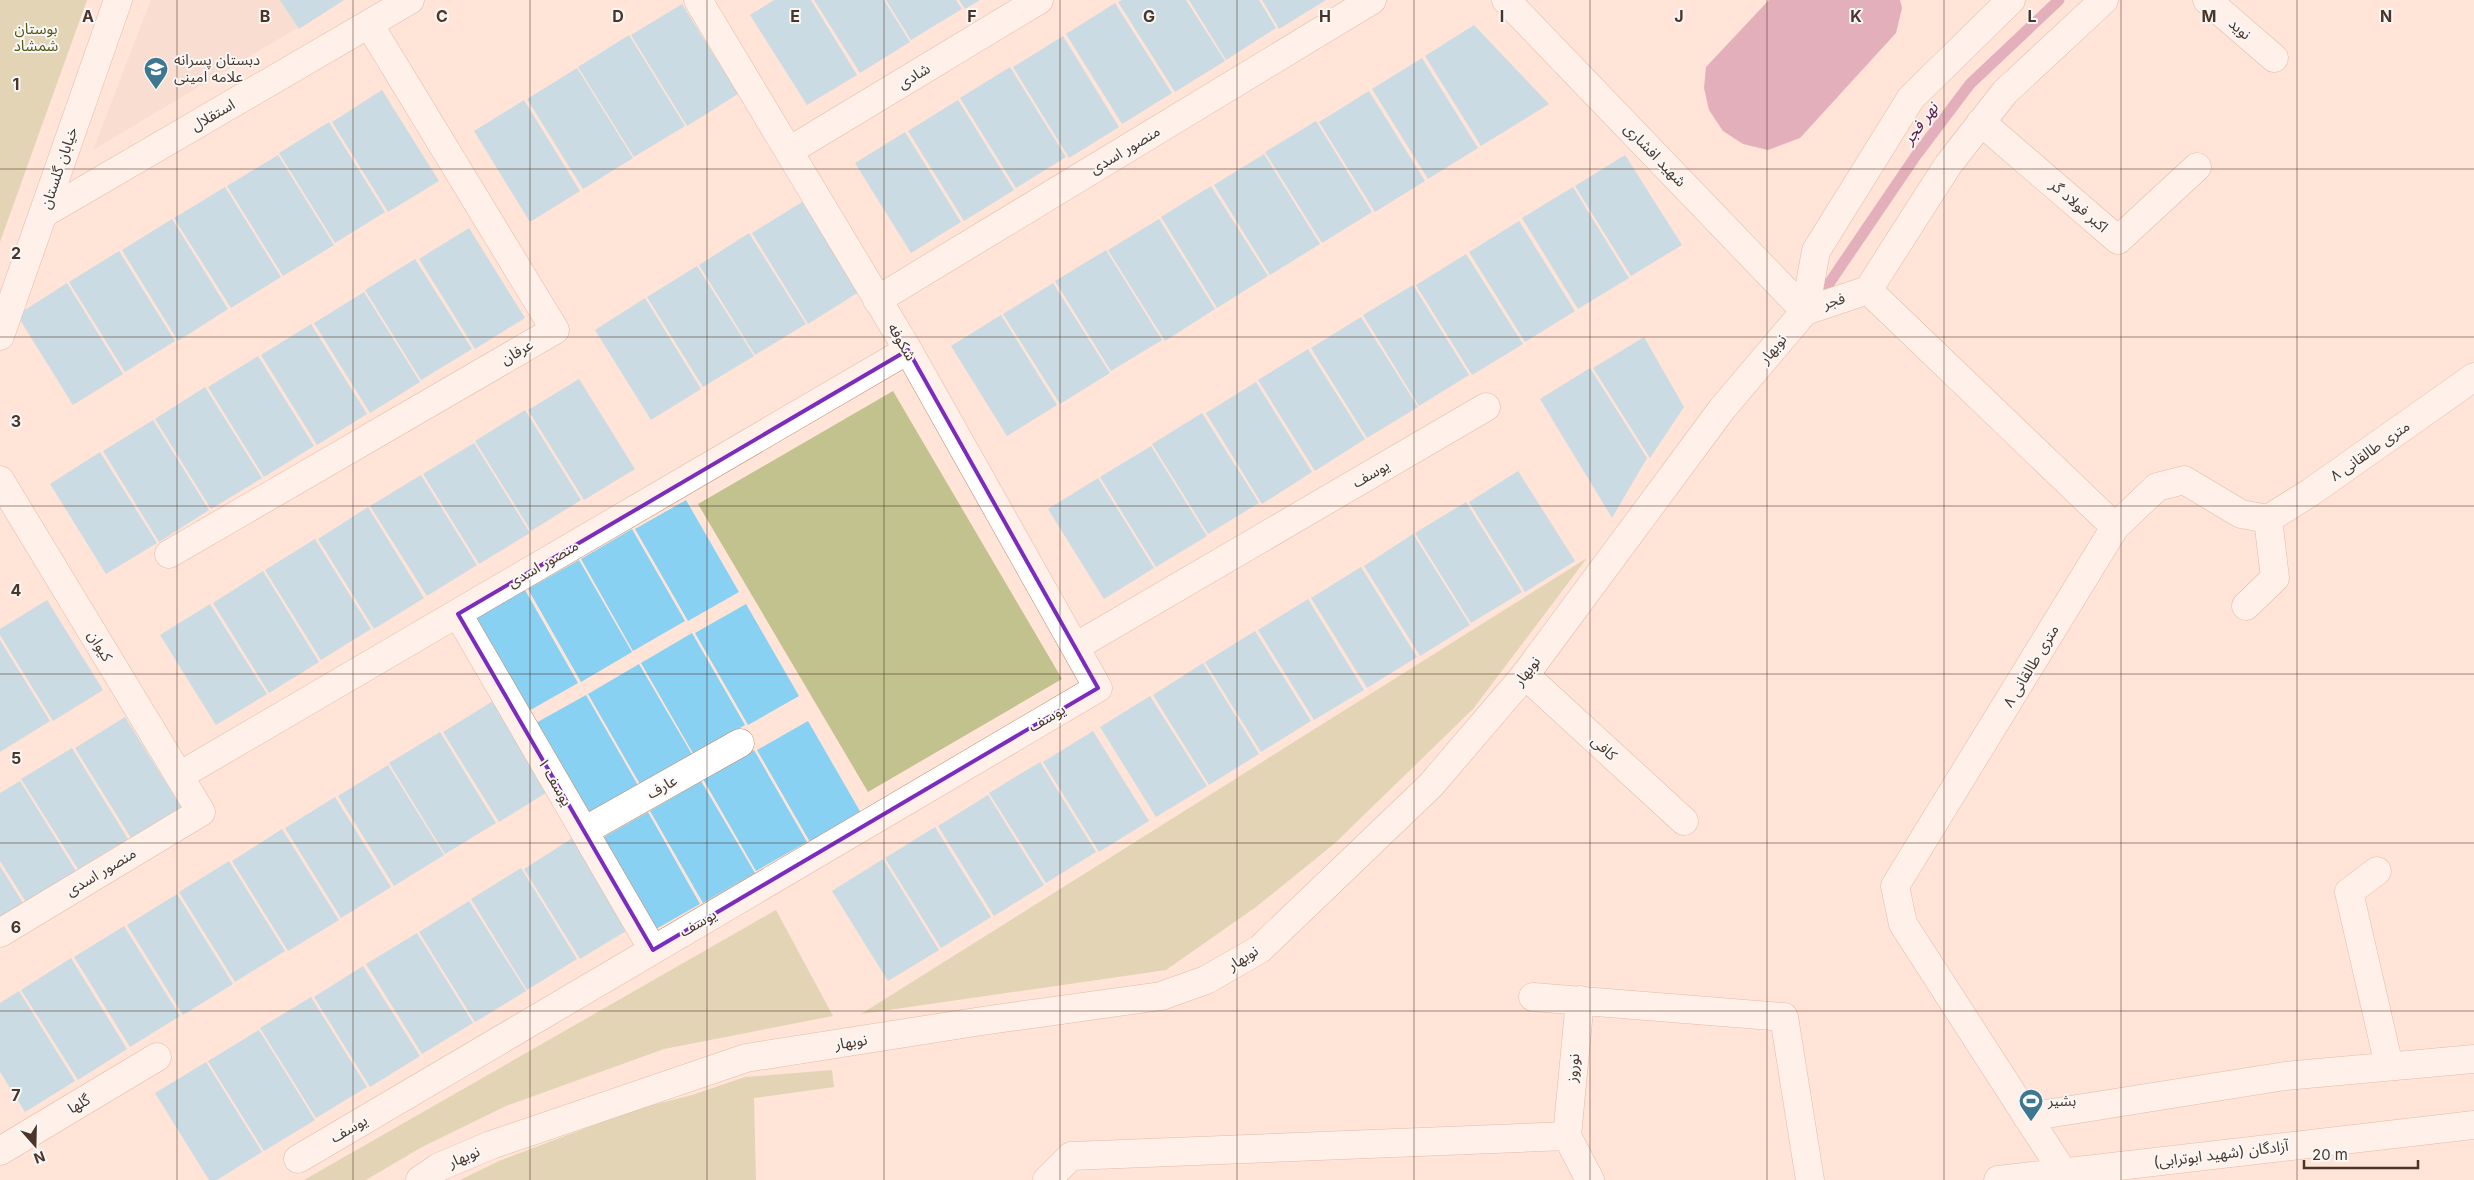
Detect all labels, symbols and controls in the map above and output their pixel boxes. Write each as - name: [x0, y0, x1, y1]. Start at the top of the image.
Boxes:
- text: A: [82, 6, 94, 26]
- text: B: [260, 6, 270, 26]
- text: C: [436, 6, 448, 26]
- text: D: [612, 6, 624, 26]
- text: E: [790, 6, 800, 26]
- text: F: [967, 6, 977, 26]
- text: G: [1143, 6, 1155, 26]
- text: H: [1319, 6, 1331, 26]
- text: I: [1500, 6, 1504, 26]
- text: J: [1674, 6, 1684, 26]
- text: K: [1850, 6, 1862, 26]
- text: L: [2027, 6, 2037, 26]
- text: M: [2202, 6, 2216, 26]
- text: N: [2380, 6, 2392, 26]
- street label: نوید: [2225, 14, 2255, 44]
- park label: بوستان شمشاد: [14, 19, 59, 55]
- place label: دبستان پسرانه علامه امینی: [174, 50, 260, 86]
- school or university icon: دبستان پسرانه علامه امینی: [143, 56, 169, 90]
- street label: شادی: [894, 58, 934, 93]
- text: 1: [13, 74, 19, 94]
- street label: استقلال: [187, 94, 238, 135]
- water label: نهر فجر: [1897, 97, 1943, 149]
- street label: شهید افشاری: [1620, 119, 1691, 191]
- street label: منصور اسدی: [1086, 121, 1163, 178]
- street label: خیابان گلستان: [36, 124, 81, 211]
- street label: اکبر فولاد گر: [2046, 174, 2112, 236]
- text: 2: [11, 243, 21, 263]
- street label: فجر: [1819, 288, 1848, 313]
- street label: شکوفه: [884, 319, 921, 364]
- street label: نوبهار: [1754, 330, 1790, 368]
- street label: عرفان: [497, 335, 537, 368]
- text: 3: [11, 411, 21, 431]
- street label: ۸ متری طالقانی: [2326, 416, 2413, 485]
- street label: یوسف: [1349, 455, 1393, 492]
- street label: منصور اسدی: [504, 536, 582, 591]
- text: 4: [11, 580, 22, 600]
- street label: ۸ متری طالقانی: [1998, 621, 2063, 711]
- street label: کیوان: [84, 627, 117, 665]
- street label: نوبهار: [1508, 652, 1544, 690]
- street label: یوسف: [1025, 699, 1069, 736]
- street label: کافی: [1588, 731, 1622, 765]
- text: 5: [11, 748, 21, 768]
- street label: یوسف ۱: [534, 754, 577, 809]
- street label: عارف: [643, 770, 681, 803]
- street label: منصور اسدی: [62, 843, 139, 900]
- street label: یوسف: [676, 904, 720, 941]
- text: 6: [11, 917, 21, 937]
- street label: نوبهار: [1223, 941, 1262, 975]
- street label: نوبهار: [832, 1030, 869, 1054]
- street label: نوروز: [1562, 1053, 1583, 1084]
- text: 7: [11, 1085, 21, 1105]
- sports icon: بشیر: [2018, 1088, 2044, 1122]
- street label: گلها: [64, 1089, 94, 1118]
- place label: بشیر: [2047, 1091, 2076, 1110]
- street label: یوسف: [327, 1110, 371, 1147]
- north arrow: [10, 1120, 60, 1170]
- street label: آزادگان (شهید ابوترابی): [2152, 1136, 2290, 1171]
- scale bar: [2304, 1138, 2418, 1170]
- street label: نوبهار: [444, 1141, 483, 1172]
- text: 20 m: [2312, 1145, 2348, 1164]
- text: N: [32, 1148, 48, 1167]

